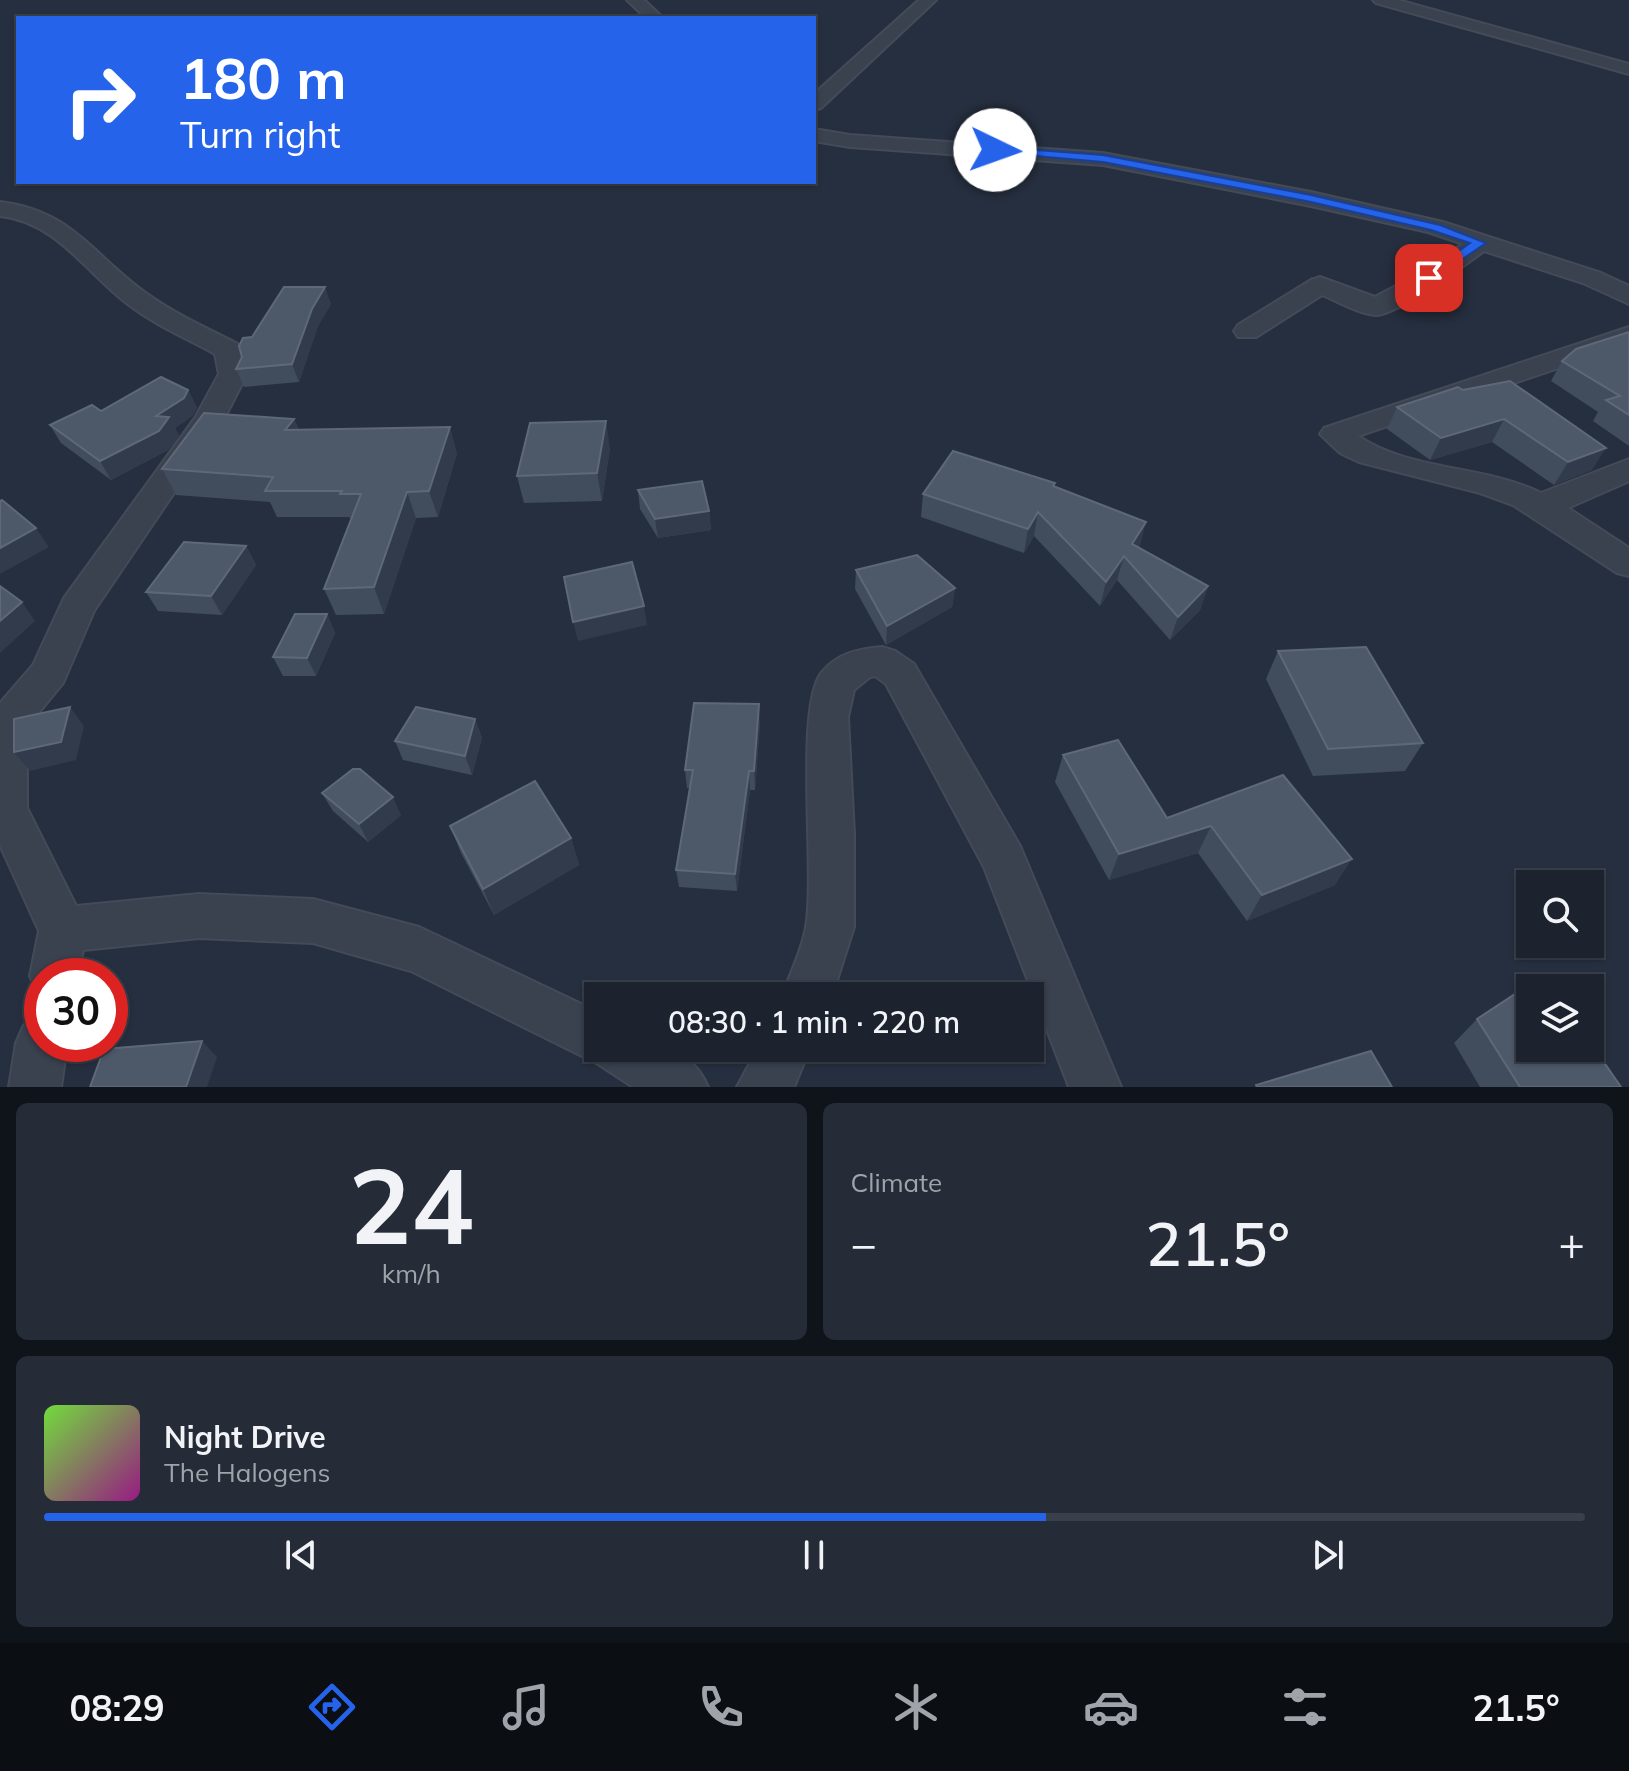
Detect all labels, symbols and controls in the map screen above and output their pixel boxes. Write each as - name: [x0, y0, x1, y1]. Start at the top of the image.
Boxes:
- text: 180 m: [180, 43, 347, 113]
- icon: right: [48, 48, 152, 152]
- position arrow: [953, 108, 1037, 192]
- text: Turn right: [180, 112, 341, 157]
- pin: [1395, 244, 1463, 312]
- icon: arrive: [1407, 256, 1451, 300]
- map controls: [1516, 870, 1604, 1062]
- button: search: [1516, 870, 1604, 958]
- speed limit sign: 30: [24, 958, 128, 1062]
- button: layers: [1516, 974, 1604, 1062]
- text: 08:30 · 1 min · 220 m: [668, 1003, 960, 1041]
- text: 24: [349, 1139, 474, 1270]
- text: Climate: [851, 1166, 942, 1199]
- text: 21.5°: [1145, 1206, 1290, 1281]
- text: −: [851, 1216, 877, 1271]
- text: +: [1559, 1216, 1585, 1271]
- text: km/h: [382, 1257, 441, 1290]
- text: Night Drive: [164, 1418, 326, 1456]
- text: The Halogens: [164, 1456, 330, 1489]
- icon: previous: [279, 1533, 323, 1577]
- icon: pause: [792, 1533, 836, 1577]
- icon: next: [1306, 1533, 1350, 1577]
- icon: directions: [304, 1679, 360, 1735]
- icon: music: [498, 1679, 554, 1735]
- icon: phone: [693, 1679, 749, 1735]
- icon: climate: [888, 1679, 944, 1735]
- icon: car: [1083, 1679, 1139, 1735]
- icon: filters: [1277, 1679, 1333, 1735]
- text: 08:29: [69, 1685, 165, 1730]
- text: 21.5°: [1472, 1685, 1560, 1730]

